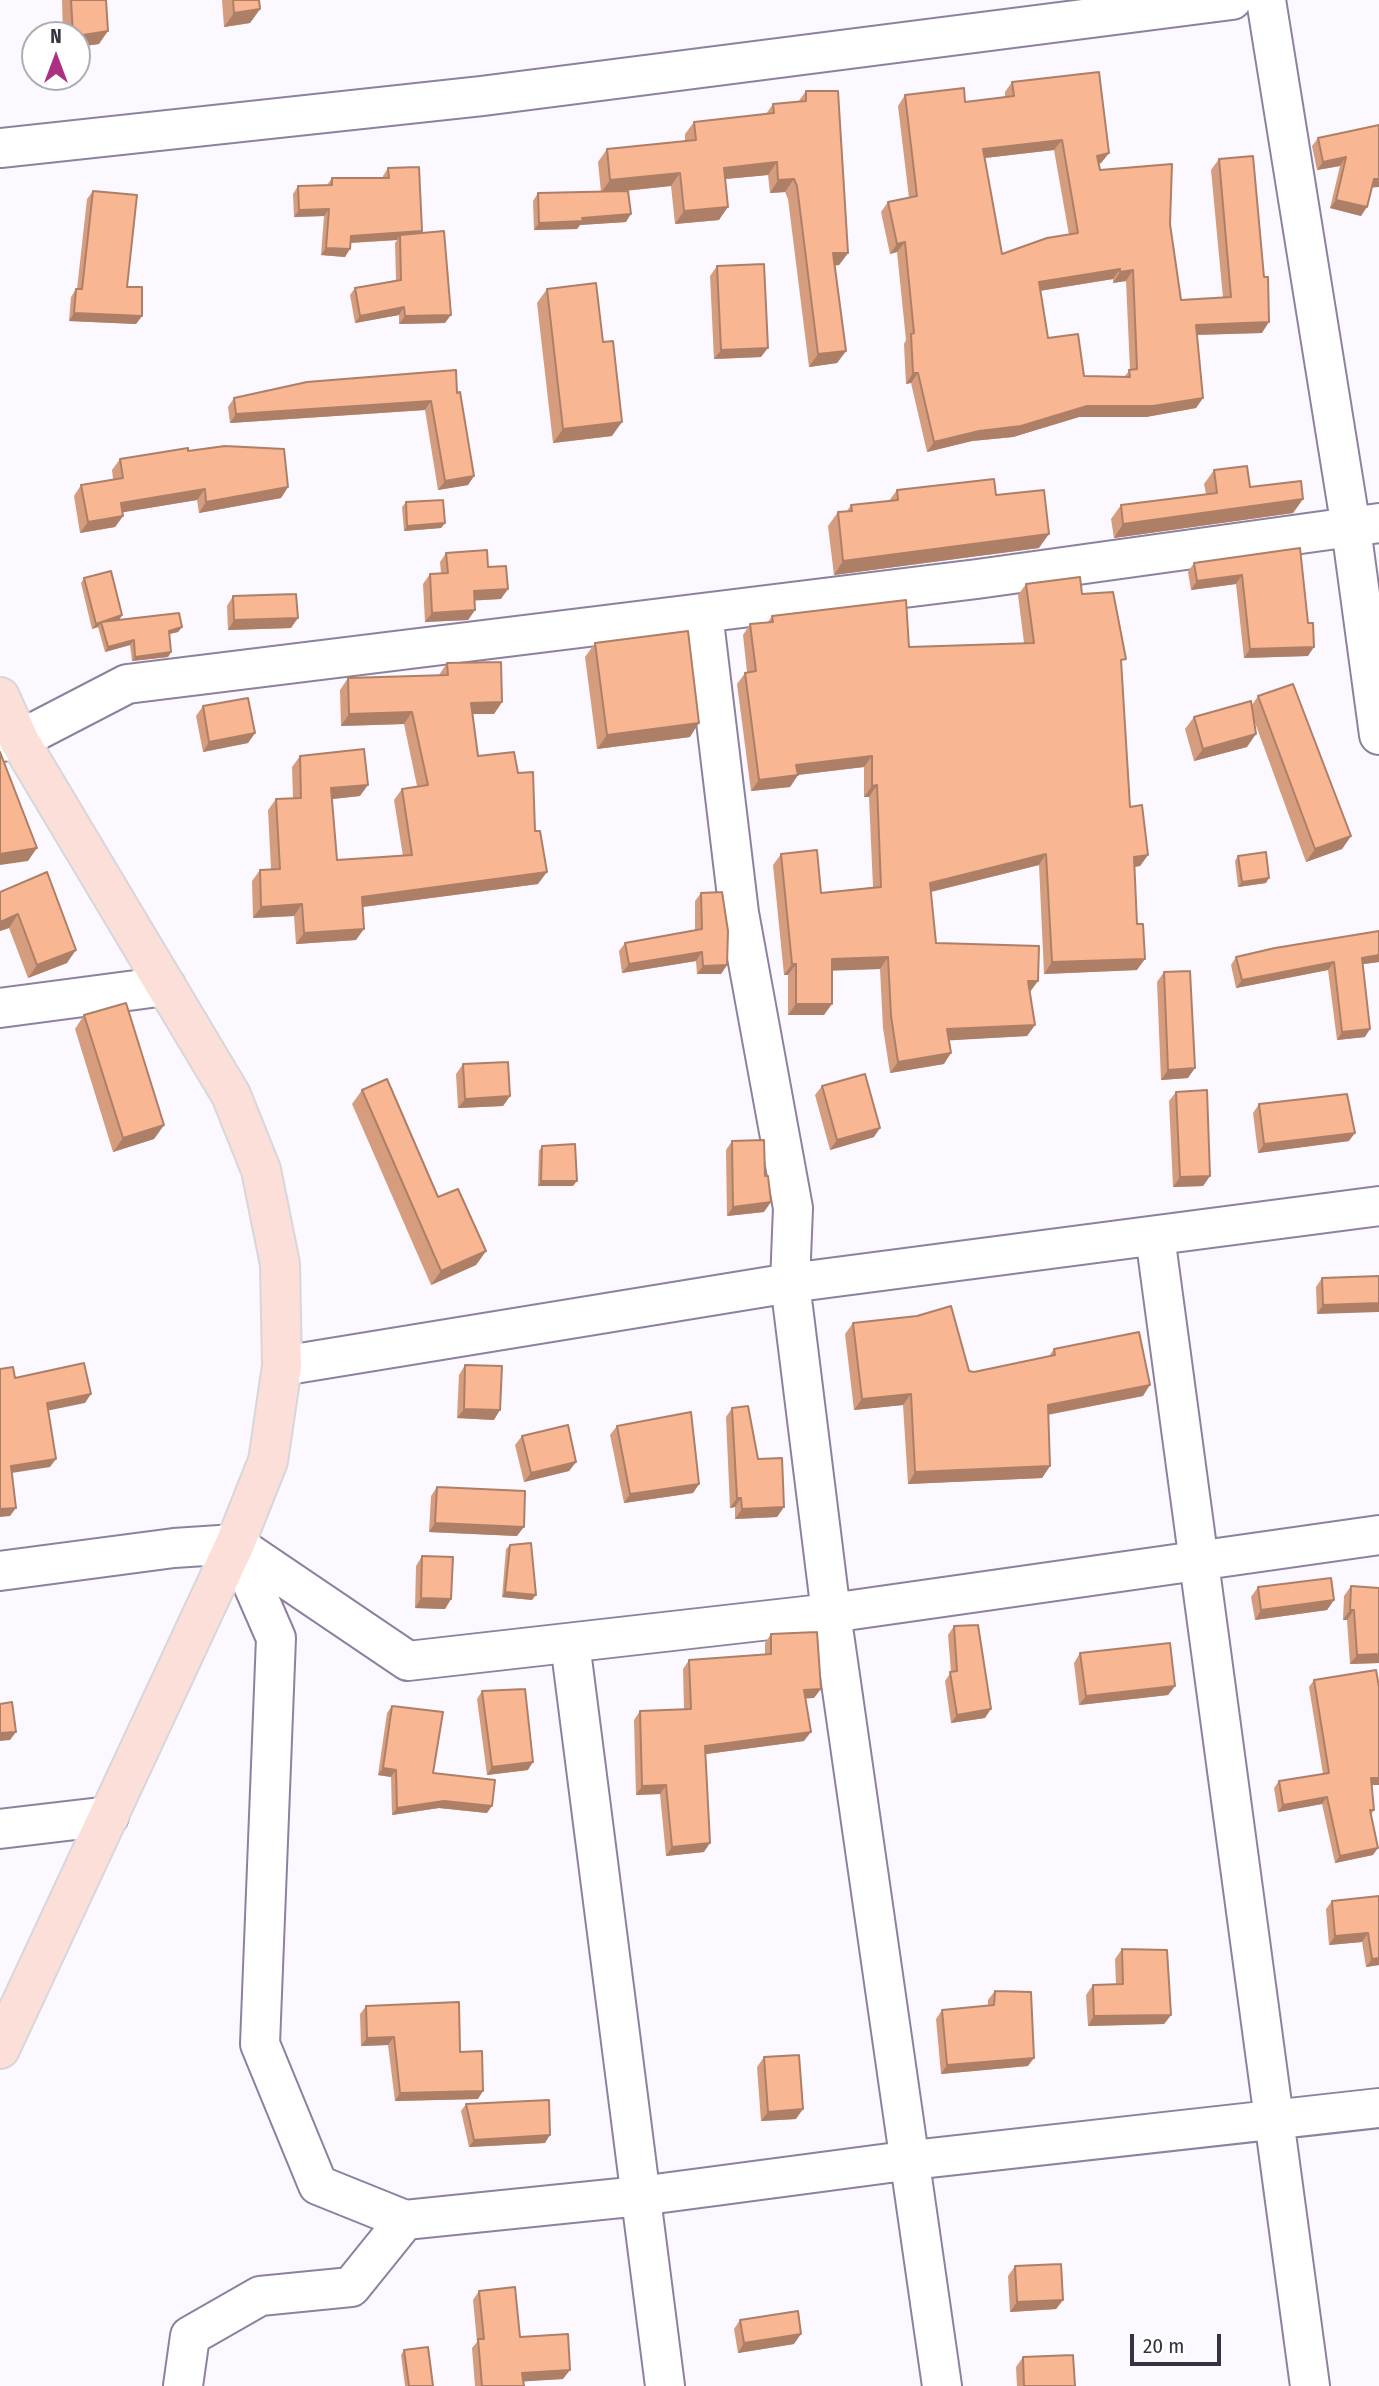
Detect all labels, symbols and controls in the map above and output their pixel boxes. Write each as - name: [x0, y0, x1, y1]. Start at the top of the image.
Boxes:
- north arrow: [21, 21, 91, 91]
- text: N: [50, 25, 62, 48]
- scale bar: [1134, 2320, 1225, 2364]
- text: 20 m: [1143, 2333, 1184, 2359]

